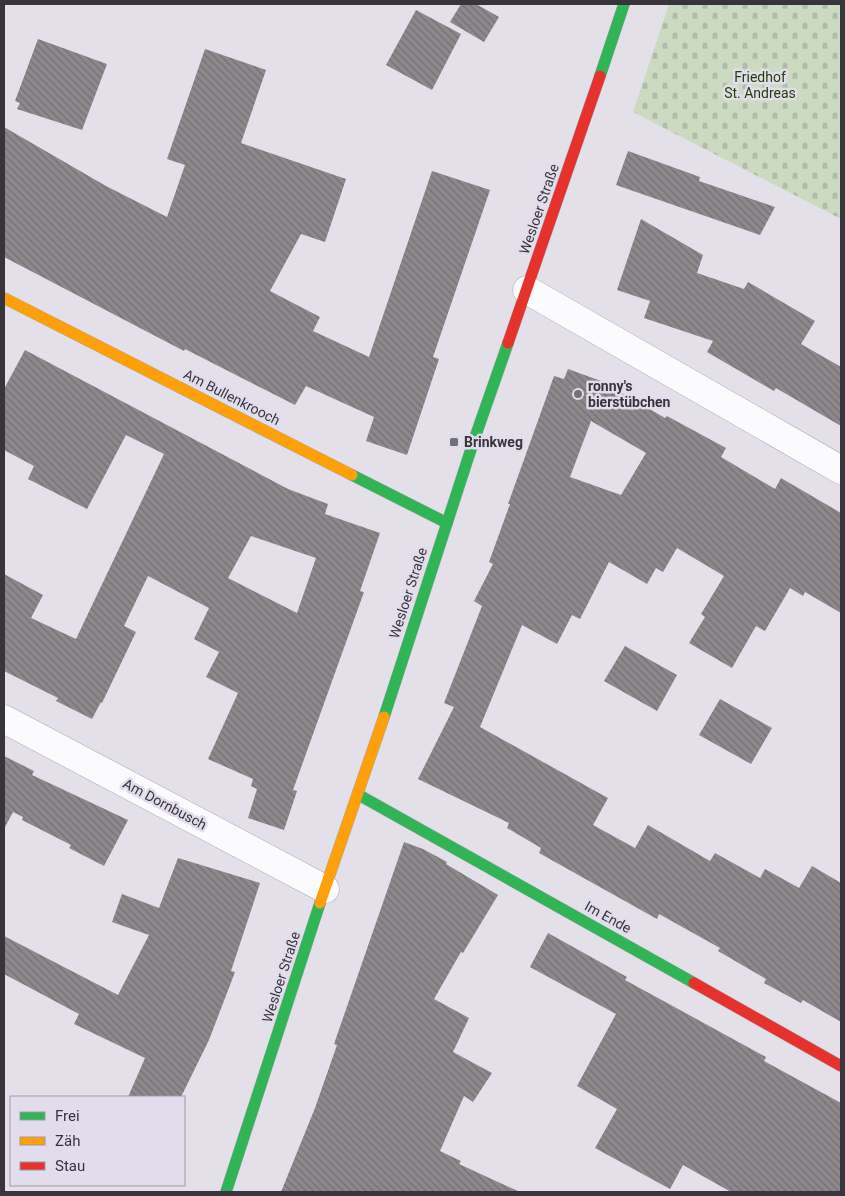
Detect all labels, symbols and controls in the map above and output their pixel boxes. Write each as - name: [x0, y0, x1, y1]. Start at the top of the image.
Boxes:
- park label: Friedhof St. Andreas: [724, 69, 796, 101]
- street label: Wesloer Straße: [516, 162, 562, 256]
- street label: Am Bullenkrooch: [181, 366, 283, 428]
- place label: ronny's bierstübchen: [588, 378, 671, 410]
- marker: ronny's bierstübchen: [572, 388, 584, 400]
- place label: Brinkweg: [464, 434, 523, 450]
- marker: Brinkweg: [448, 436, 460, 448]
- street label: Wesloer Straße: [386, 546, 430, 640]
- street label: Am Dornbusch: [120, 775, 210, 833]
- street label: Im Ende: [582, 898, 634, 936]
- street label: Wesloer Straße: [259, 930, 303, 1024]
- legend: [10, 1096, 185, 1186]
- text: Frei: [55, 1107, 80, 1125]
- text: Zäh: [55, 1132, 80, 1150]
- text: Stau: [55, 1157, 85, 1175]

